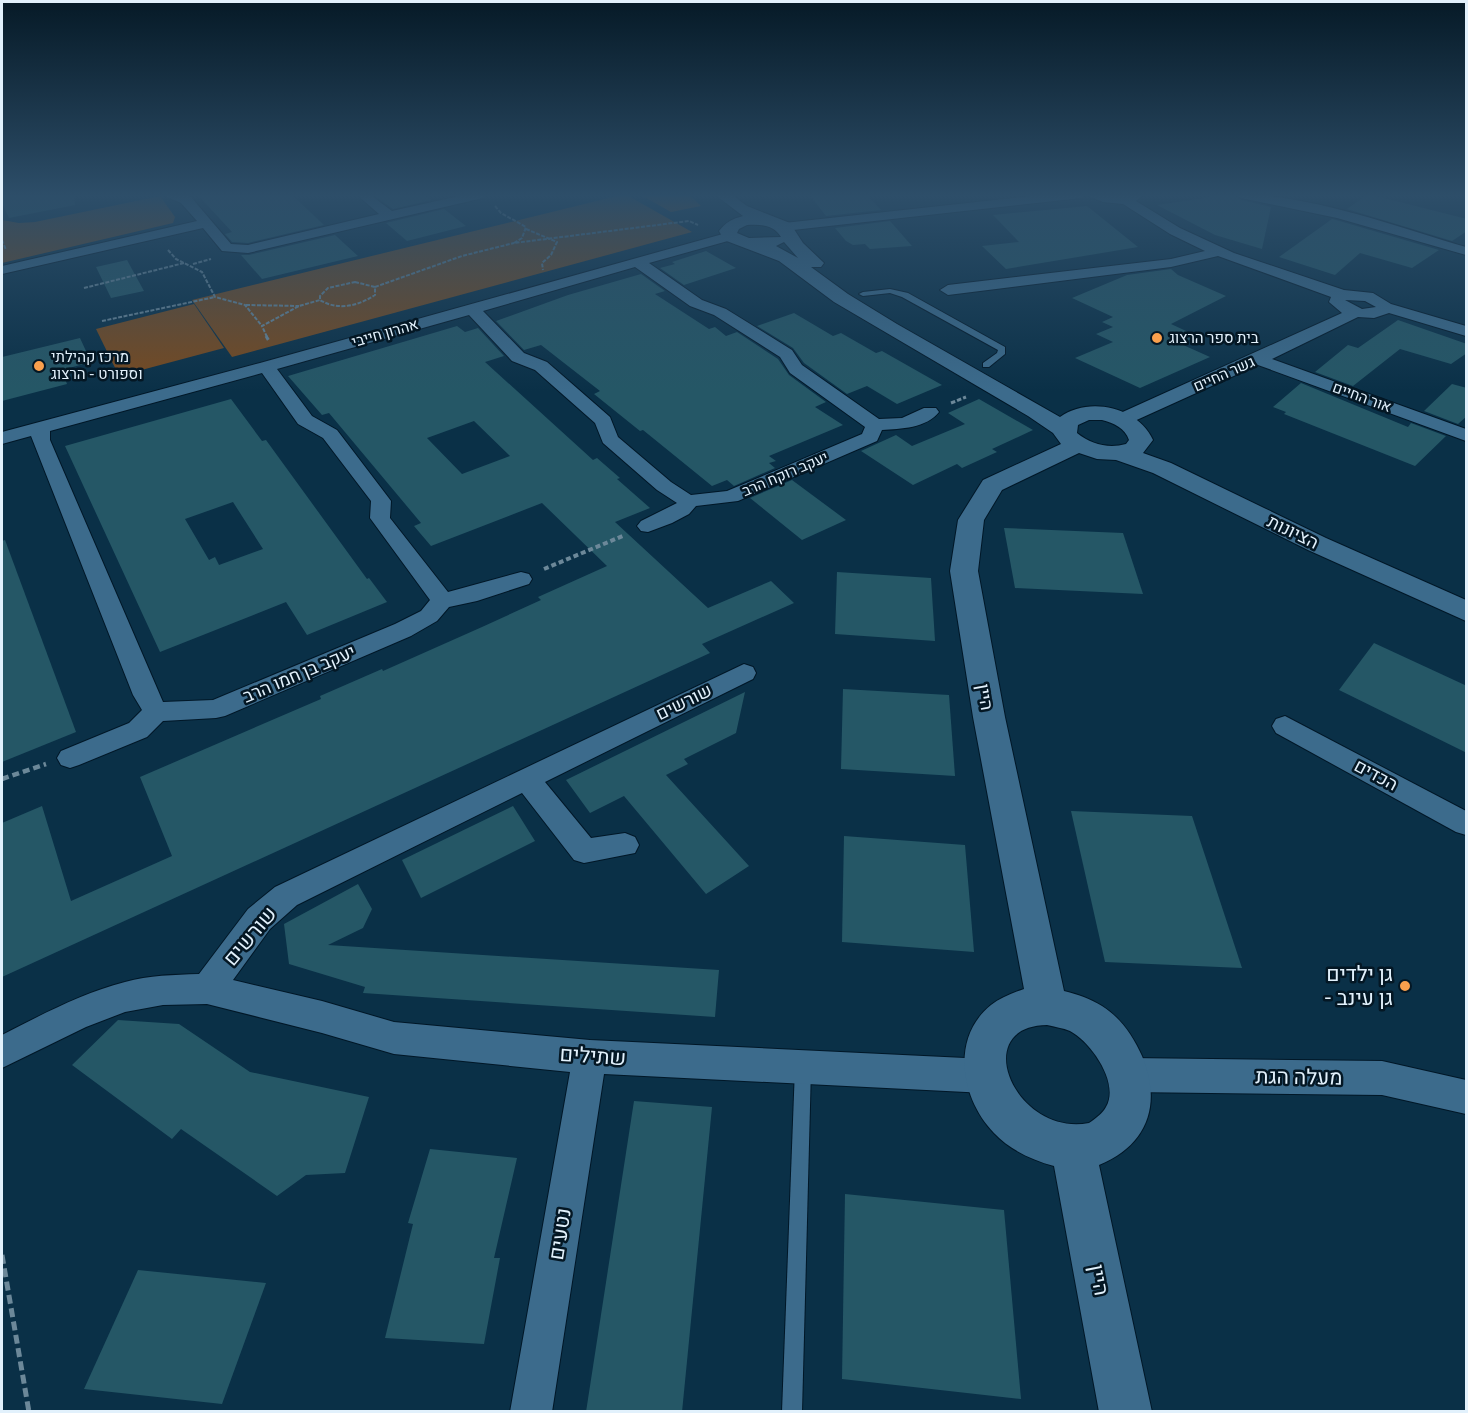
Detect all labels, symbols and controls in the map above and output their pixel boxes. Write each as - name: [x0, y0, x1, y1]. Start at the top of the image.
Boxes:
- street label: אהרון חייבי: [350, 315, 420, 351]
- place label: בית ספר הרצוג: [1169, 329, 1259, 347]
- marker: בית ספר הרצוג: [1150, 331, 1164, 345]
- place label: מרכז קהילתי וספורט - הרצוג: [51, 348, 143, 383]
- street label: גשר החיים: [1191, 352, 1258, 395]
- marker: מרכז קהילתי וספורט - הרצוג: [32, 359, 46, 373]
- street label: אור החיים: [1330, 378, 1394, 416]
- street label: יעקב רוקח הרב: [739, 448, 831, 500]
- street label: הציונות: [1264, 510, 1322, 554]
- street label: יעקב בן חמו הרב: [239, 640, 359, 708]
- street label: שורשים: [652, 679, 716, 725]
- street label: היין: [972, 682, 998, 712]
- street label: הכדים: [1350, 754, 1402, 796]
- street label: שורשים: [218, 901, 282, 971]
- place label: גן ילדים - גן עינב: [1324, 961, 1393, 1011]
- marker: גן ילדים - גן עינב: [1398, 979, 1412, 993]
- street label: שתילים: [559, 1041, 627, 1071]
- street label: מעלה הגת: [1255, 1063, 1343, 1091]
- street label: נטעים: [543, 1206, 577, 1262]
- street label: היין: [1083, 1262, 1115, 1298]

